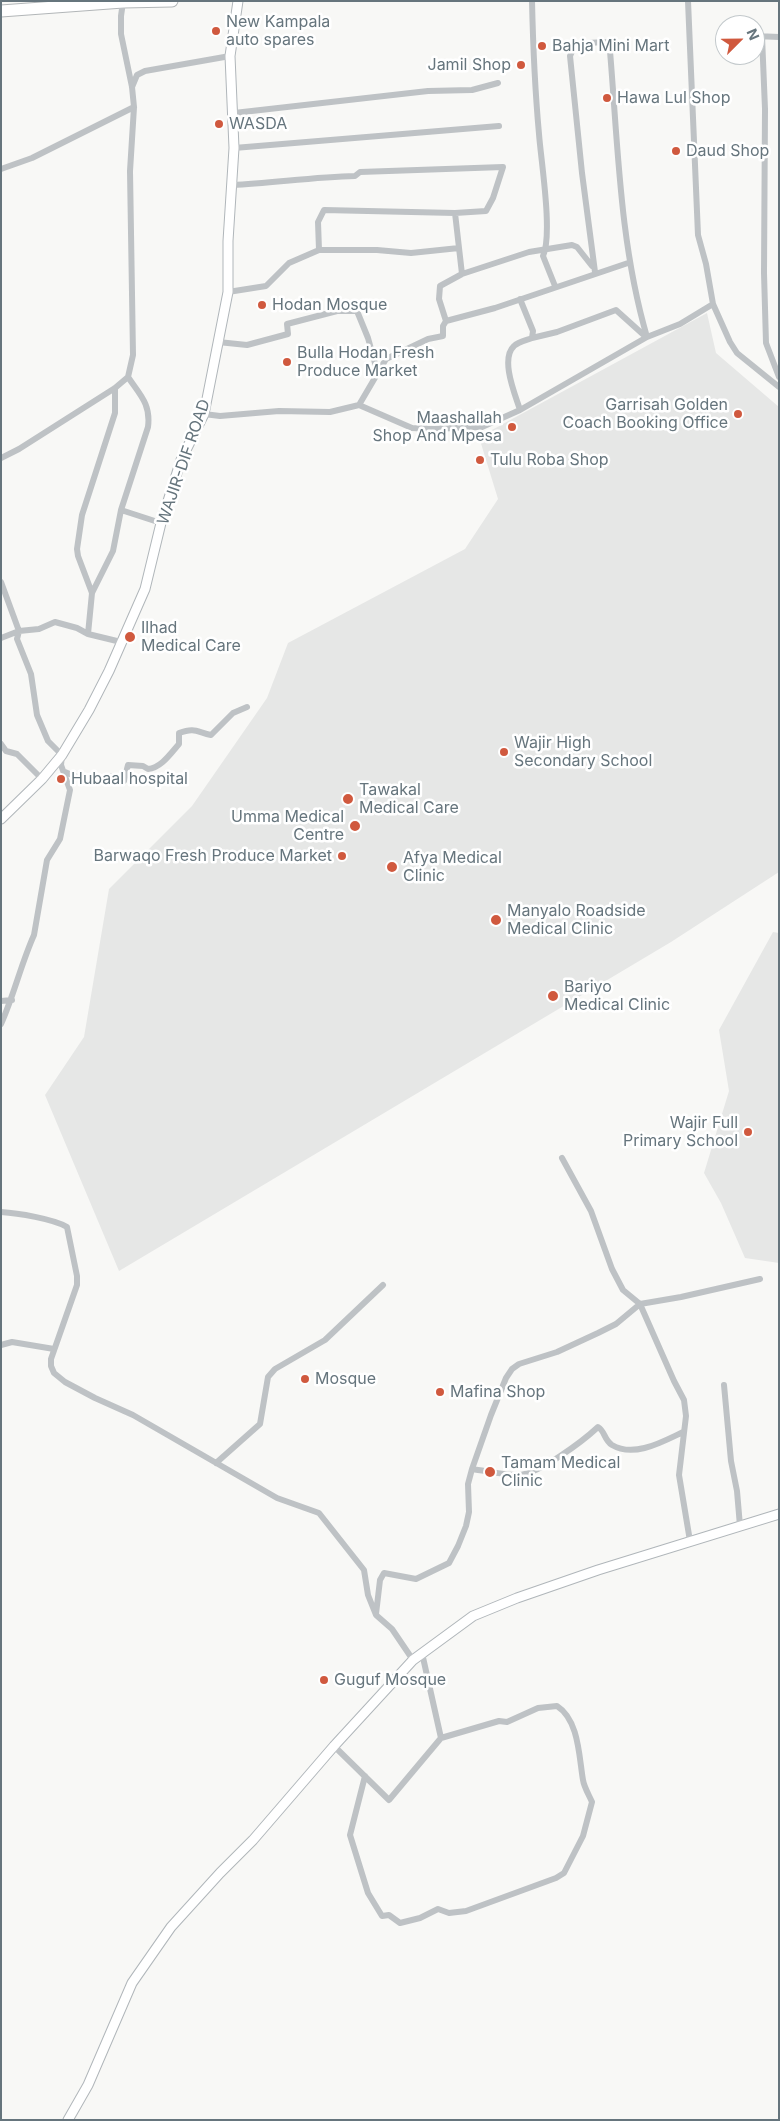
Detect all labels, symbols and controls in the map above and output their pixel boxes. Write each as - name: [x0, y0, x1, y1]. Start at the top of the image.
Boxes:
- place label: New Kampala auto spares: [226, 12, 330, 50]
- north arrow: [715, 15, 765, 65]
- marker: New Kampala auto spares: [210, 25, 222, 37]
- text: N: [743, 26, 763, 43]
- place label: Bahja Mini Mart: [552, 36, 669, 56]
- marker: Bahja Mini Mart: [536, 40, 548, 52]
- place label: Jamil Shop: [428, 55, 511, 75]
- marker: Jamil Shop: [515, 59, 527, 71]
- place label: Hawa Lul Shop: [617, 88, 730, 108]
- marker: Hawa Lul Shop: [601, 92, 613, 104]
- place label: WASDA: [229, 114, 287, 134]
- marker: WASDA: [213, 118, 225, 130]
- place label: Daud Shop: [686, 141, 769, 161]
- marker: Daud Shop: [670, 145, 682, 157]
- place label: Hodan Mosque: [272, 295, 387, 315]
- marker: Hodan Mosque: [256, 299, 268, 311]
- place label: Bulla Hodan Fresh Produce Market: [297, 343, 434, 381]
- marker: Bulla Hodan Fresh Produce Market: [281, 356, 293, 368]
- place label: Garrisah Golden Coach Booking Office: [563, 395, 728, 433]
- street label: WAJIR-DIF ROAD: [154, 397, 214, 527]
- place label: Maashallah Shop And Mpesa: [373, 408, 502, 446]
- marker: Garrisah Golden Coach Booking Office: [732, 408, 744, 420]
- marker: Maashallah Shop And Mpesa: [506, 421, 518, 433]
- place label: Tulu Roba Shop: [490, 450, 609, 470]
- marker: Tulu Roba Shop: [474, 454, 486, 466]
- place label: Ilhad Medical Care: [141, 618, 241, 656]
- marker: Ilhad Medical Care: [123, 630, 137, 644]
- place label: Wajir High Secondary School: [514, 733, 652, 771]
- marker: Wajir High Secondary School: [498, 746, 510, 758]
- place label: Hubaal hospital: [71, 769, 188, 789]
- marker: Hubaal hospital: [55, 773, 67, 785]
- place label: Tawakal Medical Care: [359, 780, 459, 818]
- marker: Tawakal Medical Care: [341, 792, 355, 806]
- place label: Umma Medical Centre: [231, 807, 344, 845]
- marker: Umma Medical Centre: [348, 819, 362, 833]
- place label: Barwaqo Fresh Produce Market: [93, 846, 332, 866]
- place label: Afya Medical Clinic: [403, 848, 502, 886]
- marker: Barwaqo Fresh Produce Market: [336, 850, 348, 862]
- marker: Afya Medical Clinic: [385, 860, 399, 874]
- place label: Manyalo Roadside Medical Clinic: [507, 901, 646, 939]
- marker: Manyalo Roadside Medical Clinic: [489, 913, 503, 927]
- place label: Bariyo Medical Clinic: [564, 977, 670, 1015]
- marker: Bariyo Medical Clinic: [546, 989, 560, 1003]
- place label: Wajir Full Primary School: [623, 1113, 738, 1151]
- marker: Wajir Full Primary School: [742, 1126, 754, 1138]
- place label: Mosque: [315, 1369, 376, 1389]
- marker: Mosque: [299, 1373, 311, 1385]
- place label: Mafina Shop: [450, 1382, 545, 1402]
- marker: Mafina Shop: [434, 1386, 446, 1398]
- place label: Tamam Medical Clinic: [501, 1453, 620, 1491]
- marker: Tamam Medical Clinic: [483, 1465, 497, 1479]
- place label: Guguf Mosque: [334, 1670, 446, 1690]
- marker: Guguf Mosque: [318, 1674, 330, 1686]

